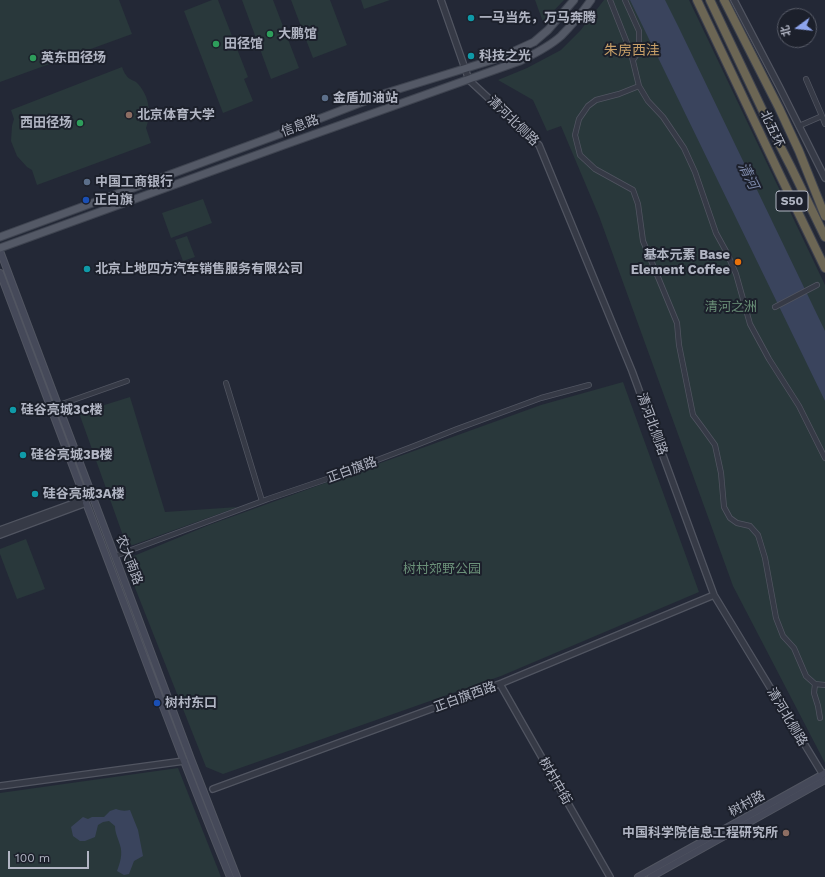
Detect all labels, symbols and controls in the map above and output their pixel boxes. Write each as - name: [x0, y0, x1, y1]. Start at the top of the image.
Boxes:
- north arrow: [777, 8, 817, 48]
- place label: 一马当先，万马奔腾: [479, 10, 596, 26]
- marker: 一马当先，万马奔腾: [466, 13, 476, 23]
- text: 北: [778, 24, 794, 38]
- place label: 大鹏馆: [278, 26, 317, 42]
- marker: 大鹏馆: [265, 29, 275, 39]
- place label: 田径馆: [224, 36, 263, 52]
- marker: 田径馆: [211, 39, 221, 49]
- district label: 朱房西洼: [604, 43, 660, 59]
- place label: 科技之光: [479, 48, 531, 64]
- place label: 英东田径场: [41, 50, 106, 66]
- marker: 科技之光: [466, 51, 476, 61]
- marker: 英东田径场: [28, 53, 38, 63]
- place label: 金盾加油站: [333, 90, 398, 106]
- marker: 金盾加油站: [320, 93, 330, 103]
- street label: 清河北侧路: [484, 93, 542, 149]
- place label: 北京体育大学: [137, 107, 215, 123]
- street label: 北五环: [757, 108, 787, 150]
- marker: 北京体育大学: [124, 110, 134, 120]
- street label: 信息路: [279, 112, 321, 140]
- place label: 西田径场: [20, 115, 72, 131]
- marker: 西田径场: [75, 118, 85, 128]
- water label: 清河: [734, 160, 762, 192]
- place label: 中国工商银行: [95, 174, 173, 190]
- marker: 中国工商银行: [82, 177, 92, 187]
- road number: S50: [776, 191, 808, 211]
- place label: 正白旗: [94, 192, 133, 208]
- marker: 正白旗: [81, 195, 91, 205]
- place label: 基本元素 Base Element Coffee: [631, 247, 730, 278]
- marker: 基本元素 Base Element Coffee: [733, 257, 743, 267]
- place label: 北京上地四方汽车销售服务有限公司: [95, 261, 303, 277]
- marker: 北京上地四方汽车销售服务有限公司: [82, 264, 92, 274]
- park label: 清河之洲: [705, 299, 757, 315]
- street label: 清河北侧路: [634, 391, 670, 457]
- place label: 硅谷亮城3C楼: [21, 402, 103, 418]
- marker: 硅谷亮城3C楼: [8, 405, 18, 415]
- place label: 硅谷亮城3B楼: [31, 447, 113, 463]
- marker: 硅谷亮城3B楼: [18, 450, 28, 460]
- street label: 正白旗路: [325, 454, 379, 486]
- place label: 硅谷亮城3A楼: [43, 486, 125, 502]
- marker: 硅谷亮城3A楼: [30, 489, 40, 499]
- street label: 农大南路: [112, 533, 146, 587]
- park label: 树村郊野公园: [403, 561, 481, 577]
- street label: 正白旗西路: [432, 679, 498, 715]
- street label: 清河北侧路: [764, 685, 810, 749]
- place label: 树村东口: [165, 695, 217, 711]
- marker: 树村东口: [152, 698, 162, 708]
- street label: 树村中街: [535, 755, 575, 807]
- street label: 树村路: [726, 788, 768, 820]
- place label: 中国科学院信息工程研究所: [622, 825, 778, 841]
- marker: 中国科学院信息工程研究所: [781, 828, 791, 838]
- scale bar: [10, 843, 91, 869]
- text: 100 m: [15, 851, 50, 865]

